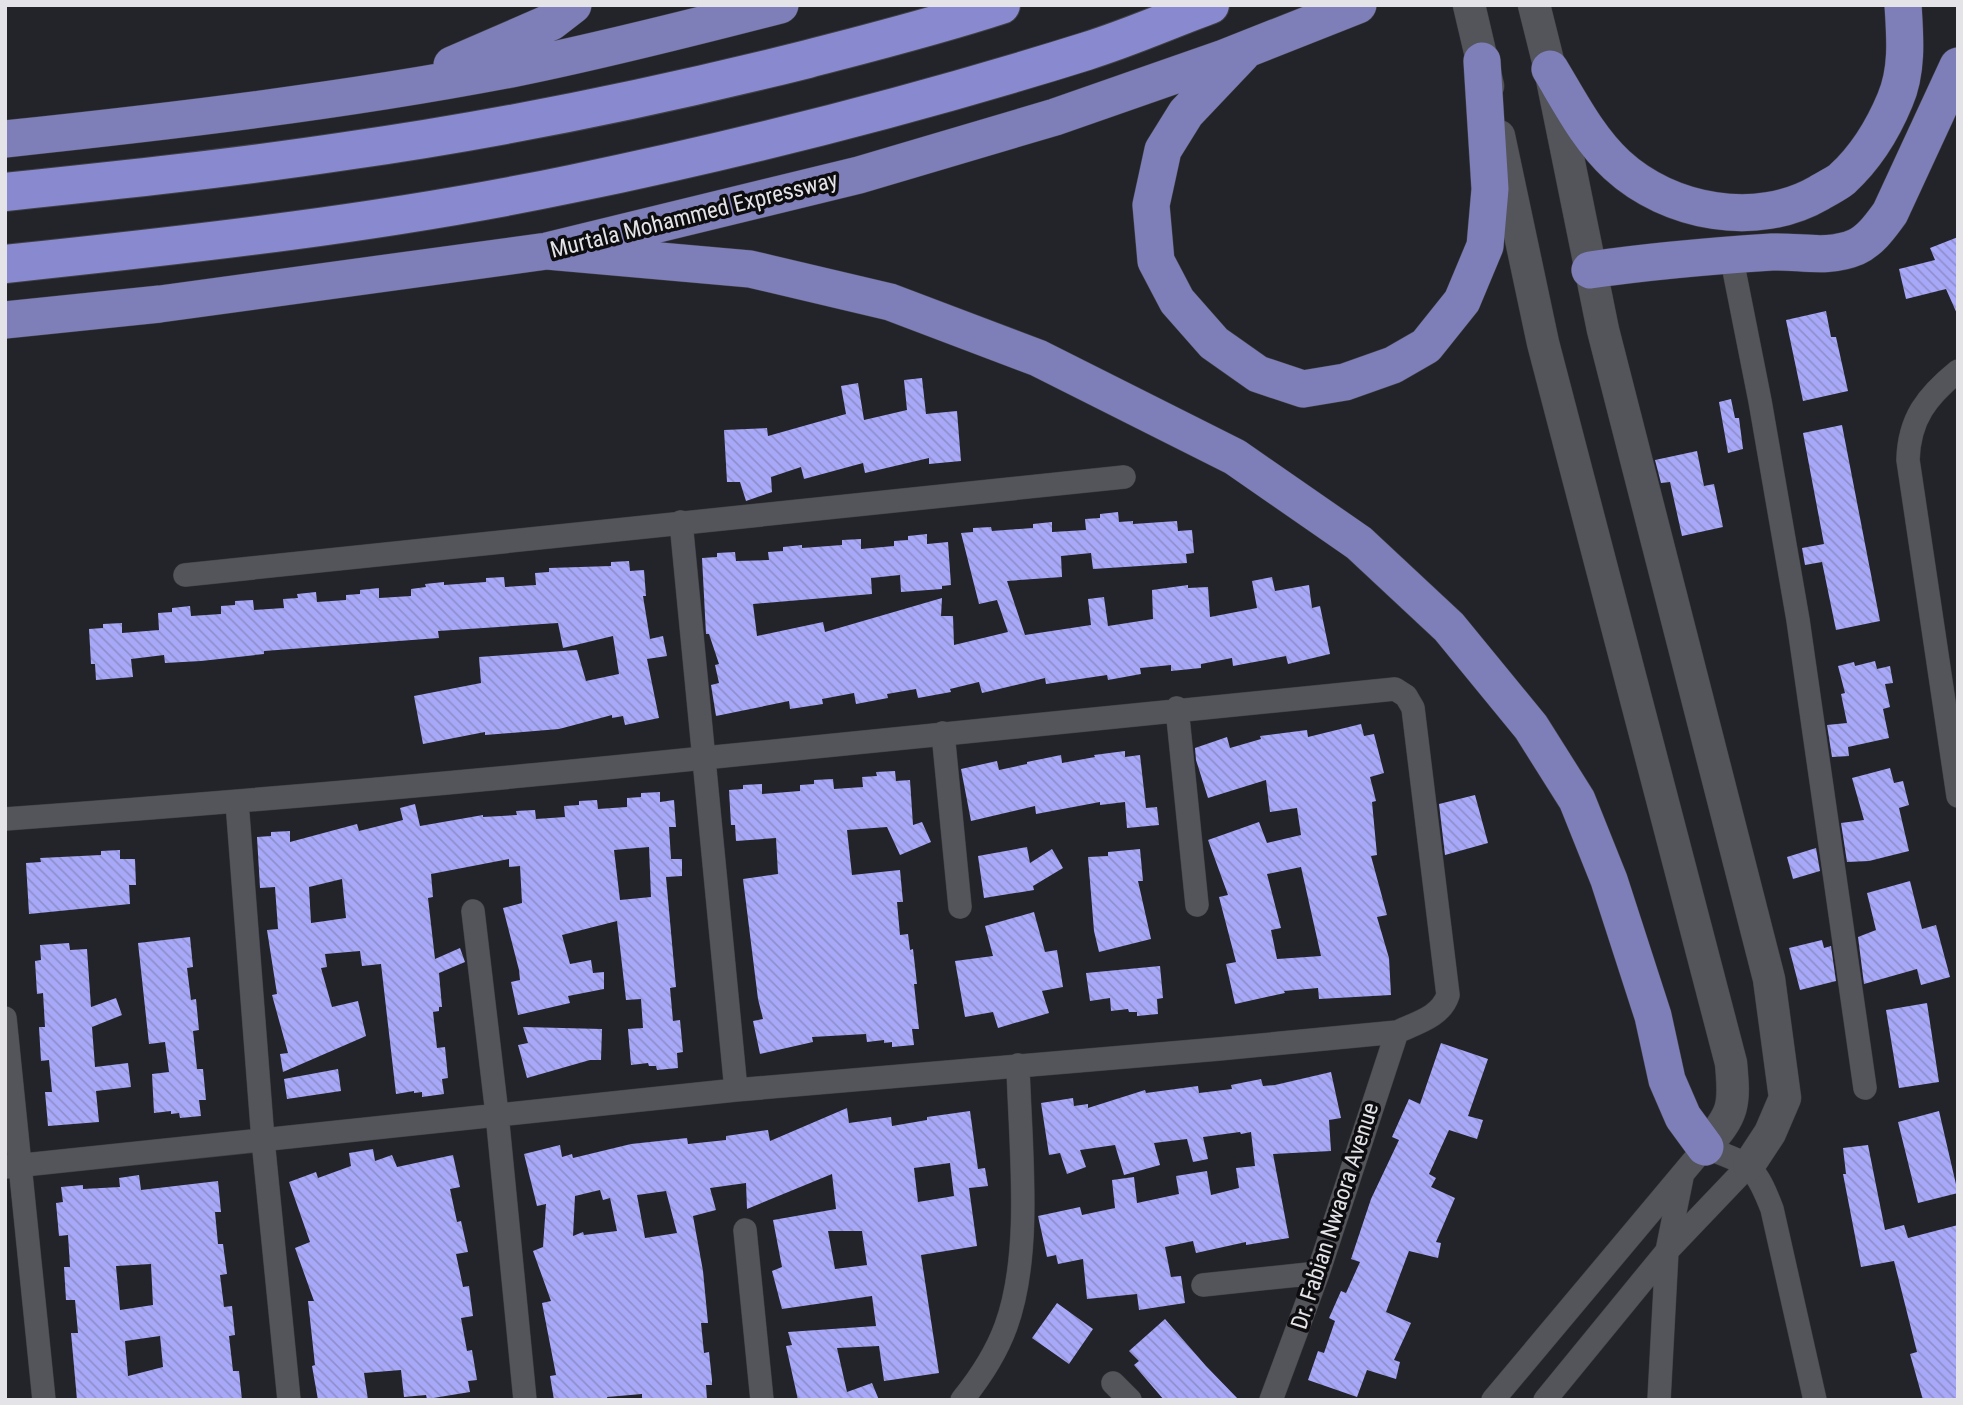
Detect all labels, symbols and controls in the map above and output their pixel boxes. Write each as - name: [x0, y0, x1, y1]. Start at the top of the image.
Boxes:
- street label: Murtala Mohammed Expressway: [547, 166, 841, 264]
- street label: Dr. Fabian Nwaora Avenue: [1286, 1099, 1384, 1333]

